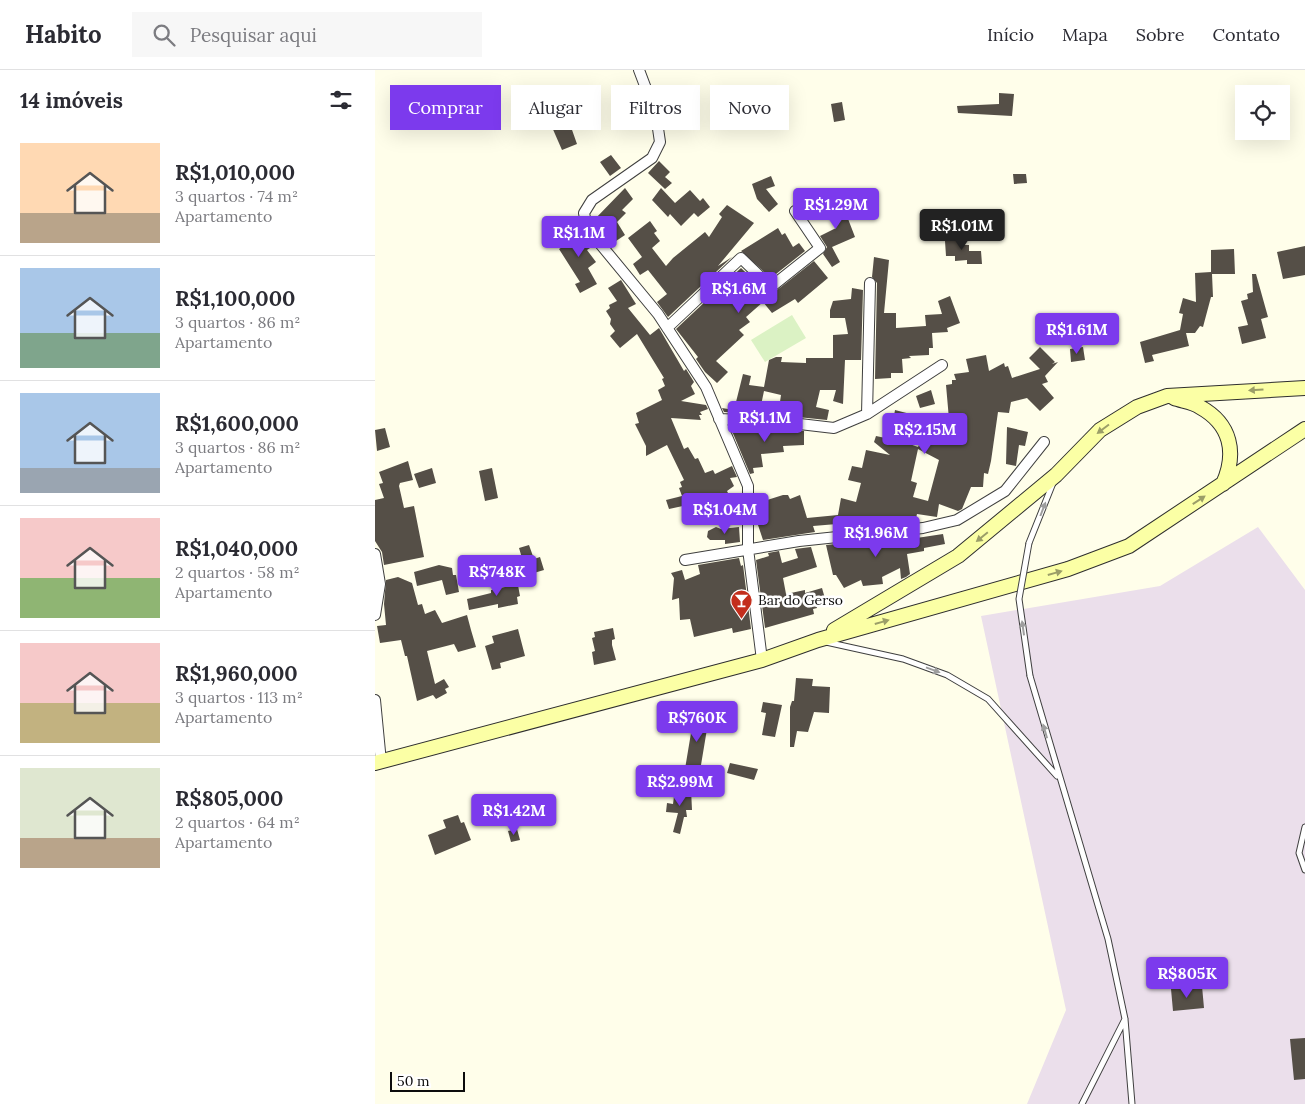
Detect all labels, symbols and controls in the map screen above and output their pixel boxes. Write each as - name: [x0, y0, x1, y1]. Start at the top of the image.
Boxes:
- search box: [132, 12, 482, 57]
- text: Habito: [25, 19, 102, 50]
- icon: search: [150, 21, 178, 49]
- text: Pesquisar aqui: [190, 23, 317, 47]
- text: Início: [987, 23, 1034, 46]
- text: Mapa: [1062, 23, 1108, 46]
- text: Sobre: [1136, 23, 1185, 46]
- text: Contato: [1213, 23, 1280, 46]
- chip: Comprar: [390, 85, 501, 130]
- chip: Alugar: [511, 85, 601, 130]
- chip: Filtros: [611, 85, 700, 130]
- chip: Novo: [710, 85, 789, 130]
- map controls: [1235, 85, 1290, 140]
- button: locate: [1235, 85, 1290, 140]
- icon: filters: [327, 86, 355, 114]
- text: 14 imóveis: [20, 87, 123, 114]
- text: R$1,010,000: [175, 159, 295, 186]
- icon: home: [60, 163, 120, 223]
- text: 3 quartos · 74 m²: [175, 186, 298, 206]
- pin: R$1.29M: [790, 188, 882, 230]
- text: R$1.29M: [804, 194, 868, 214]
- text: Apartamento: [175, 206, 272, 226]
- pin: R$1.01M: [916, 208, 1008, 251]
- text: R$1.01M: [931, 215, 993, 235]
- pin: R$1.1M: [538, 216, 620, 258]
- text: R$1.1M: [553, 222, 605, 242]
- pin: R$1.6M: [698, 272, 780, 314]
- text: R$1.6M: [711, 278, 767, 298]
- text: R$1,100,000: [175, 285, 295, 312]
- icon: home: [60, 288, 120, 348]
- text: 3 quartos · 86 m²: [175, 312, 300, 332]
- pin: R$1.61M: [1031, 312, 1123, 355]
- text: R$1.61M: [1046, 319, 1108, 339]
- text: Apartamento: [175, 332, 272, 352]
- one-way arrow: [1248, 386, 1264, 394]
- pin: R$1.1M: [724, 400, 806, 443]
- text: R$1.1M: [739, 407, 791, 427]
- text: R$1,600,000: [175, 410, 299, 437]
- pin: R$2.15M: [879, 412, 971, 455]
- icon: home: [60, 413, 120, 473]
- text: R$2.15M: [893, 419, 957, 439]
- one-way arrow: [1097, 424, 1110, 435]
- text: 3 quartos · 86 m²: [175, 437, 300, 457]
- text: Apartamento: [175, 457, 272, 477]
- pin: R$1.04M: [679, 492, 771, 535]
- one-way arrow: [1193, 495, 1206, 505]
- text: R$1.04M: [693, 499, 757, 519]
- one-way arrow: [1039, 502, 1047, 516]
- pin: R$1.96M: [830, 516, 922, 558]
- text: R$1.96M: [844, 522, 908, 542]
- one-way arrow: [975, 532, 988, 543]
- text: R$1,040,000: [175, 535, 298, 562]
- icon: home: [60, 538, 120, 598]
- pin: R$748K: [456, 554, 538, 597]
- text: R$748K: [469, 561, 525, 581]
- text: 2 quartos · 58 m²: [175, 562, 300, 582]
- one-way arrow: [1048, 568, 1063, 576]
- text: Apartamento: [175, 582, 272, 602]
- bar icon: Bar do Gerso: [730, 588, 754, 619]
- place label: Bar do Gerso: [758, 591, 843, 609]
- one-way arrow: [875, 617, 890, 625]
- one-way arrow: [1019, 620, 1027, 636]
- text: R$1,960,000: [175, 660, 298, 687]
- icon: home: [60, 663, 120, 723]
- one-way arrow: [926, 666, 941, 674]
- text: 3 quartos · 113 m²: [175, 687, 303, 707]
- pin: R$760K: [656, 700, 738, 743]
- text: Apartamento: [175, 707, 272, 727]
- text: R$760K: [668, 707, 726, 727]
- one-way arrow: [1041, 724, 1049, 739]
- pin: R$2.99M: [634, 764, 726, 807]
- text: R$2.99M: [647, 771, 713, 791]
- text: R$805,000: [175, 785, 283, 812]
- icon: home: [60, 788, 120, 848]
- pin: R$1.42M: [468, 794, 560, 836]
- text: R$1.42M: [482, 800, 546, 820]
- text: 2 quartos · 64 m²: [175, 812, 300, 832]
- text: Apartamento: [175, 832, 272, 852]
- pin: R$805K: [1146, 956, 1228, 999]
- text: R$805K: [1157, 963, 1217, 983]
- scale bar: [390, 1069, 465, 1092]
- text: 50 m: [397, 1072, 430, 1090]

